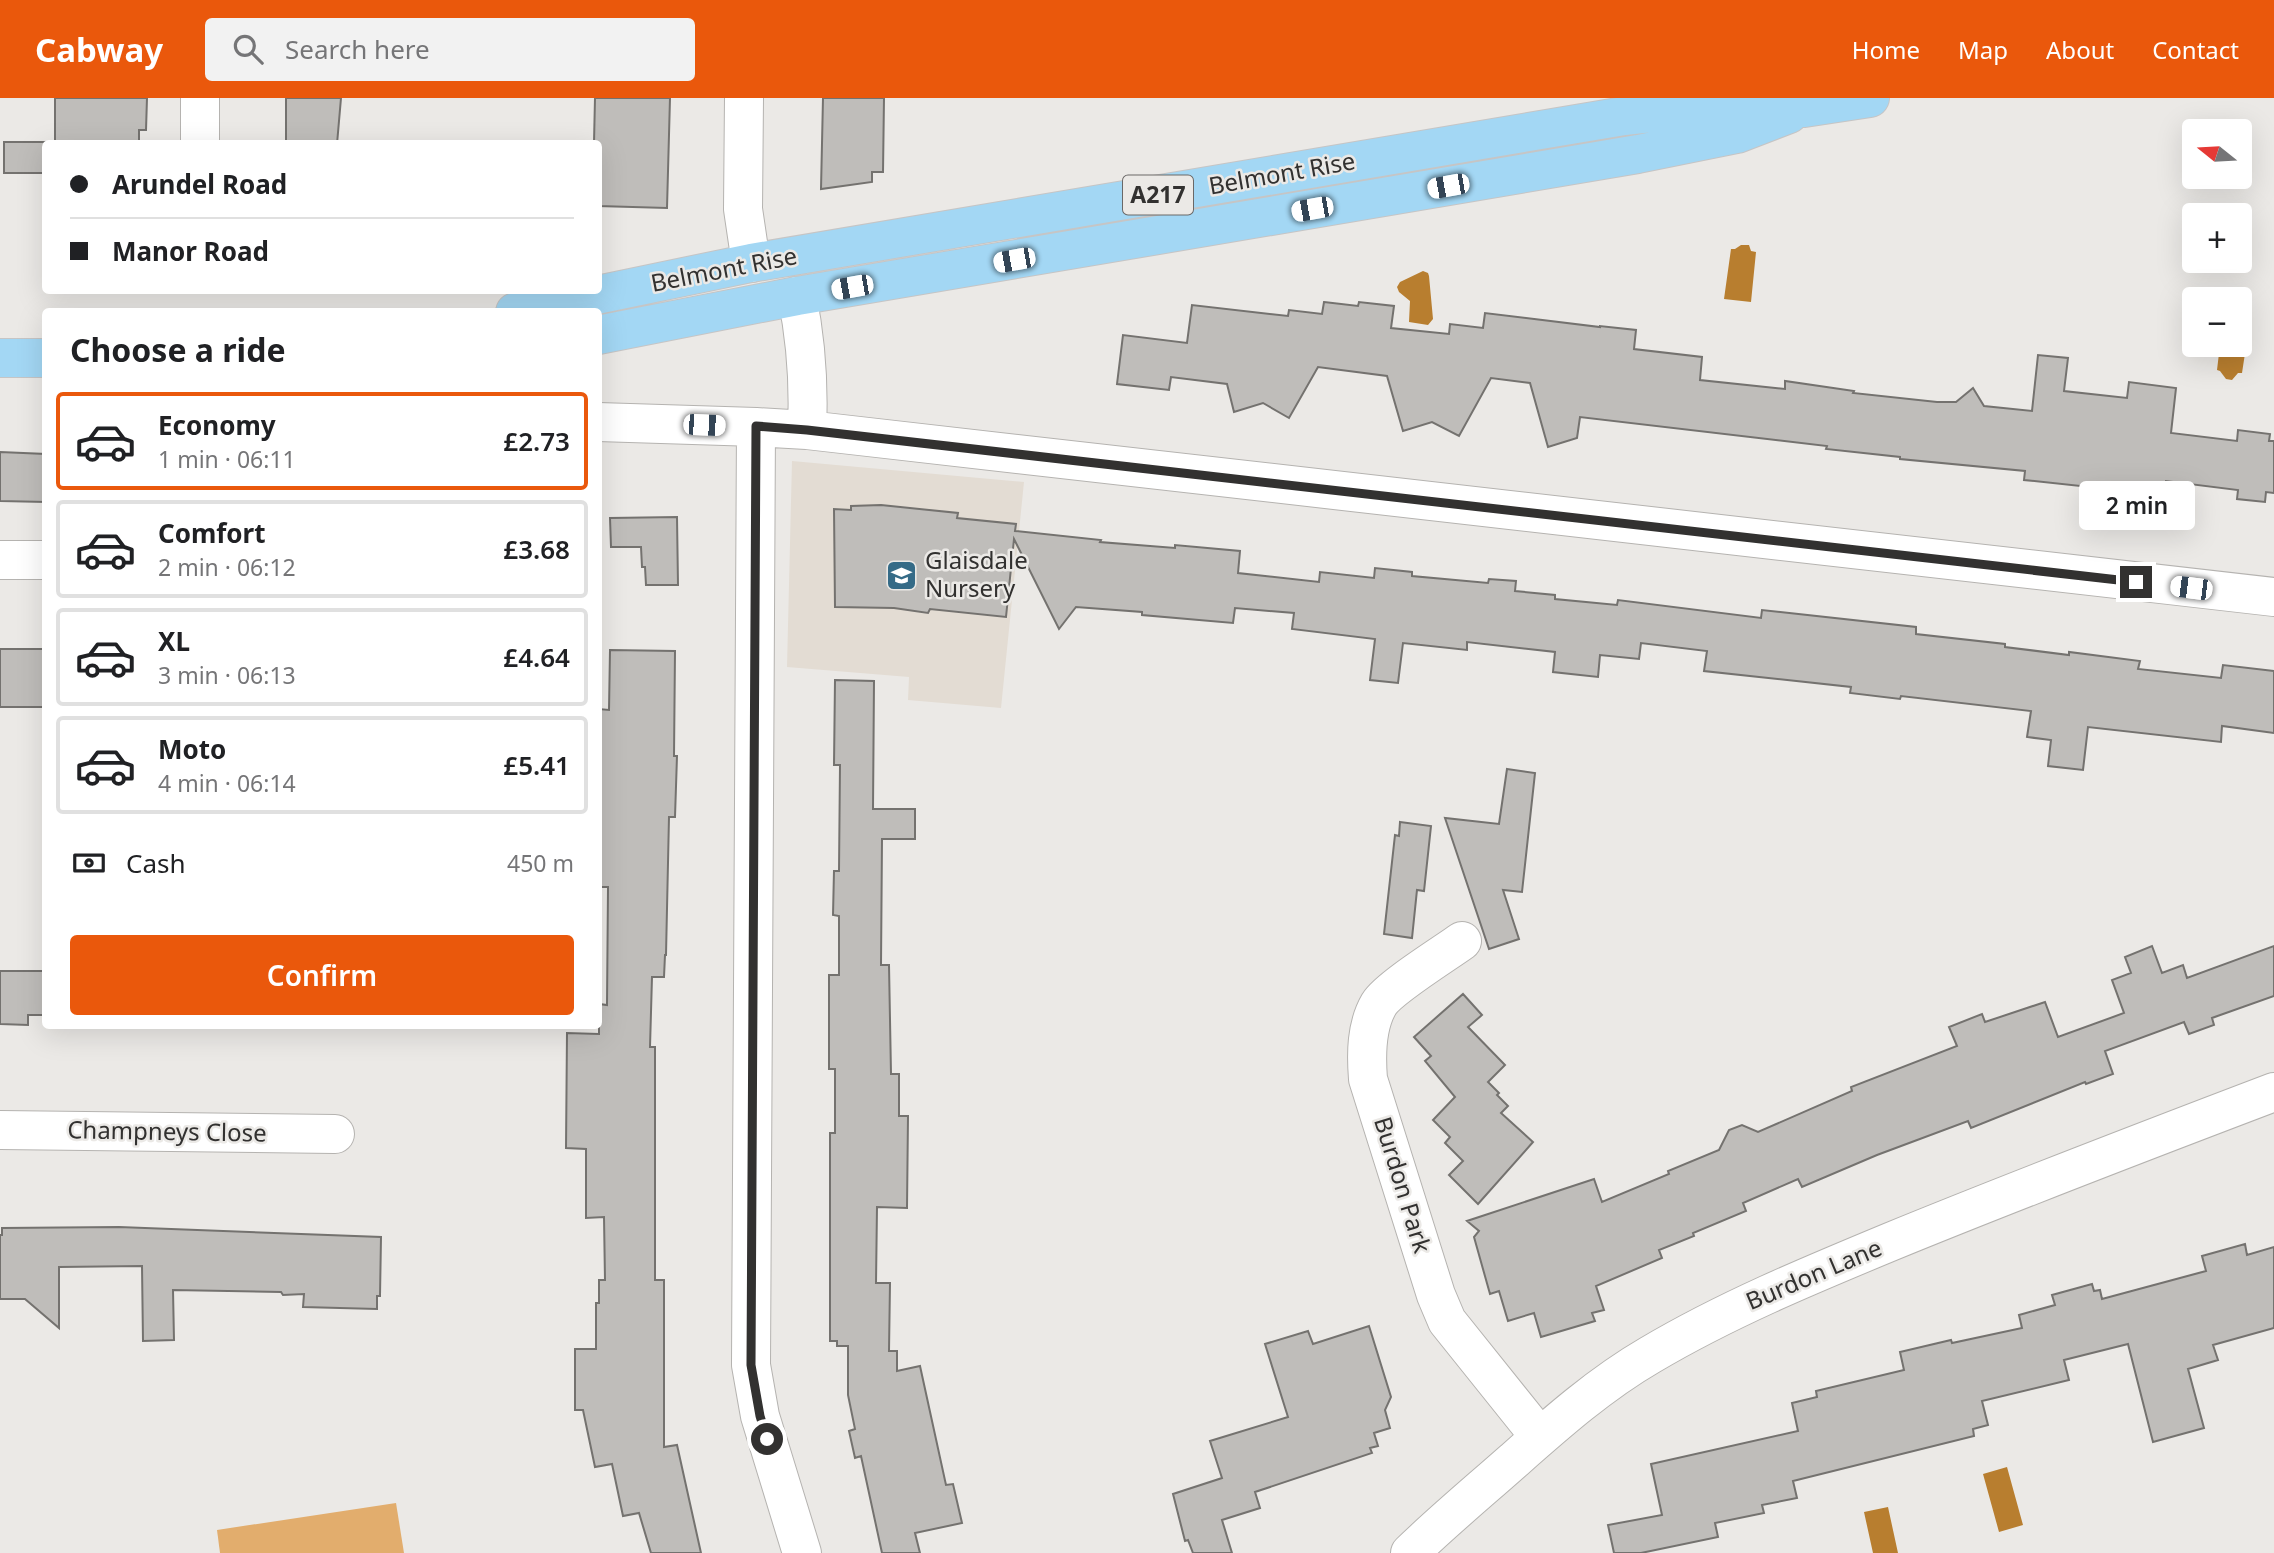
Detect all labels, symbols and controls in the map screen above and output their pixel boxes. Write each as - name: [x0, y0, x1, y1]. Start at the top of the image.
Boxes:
- search box: [205, 18, 695, 81]
- text: Cabway: [35, 27, 163, 72]
- icon: search: [229, 30, 267, 68]
- text: Search here: [285, 31, 430, 67]
- text: Home: [1852, 33, 1920, 66]
- text: Map: [1958, 33, 2008, 66]
- text: About: [2046, 33, 2114, 66]
- text: Contact: [2152, 33, 2239, 66]
- north arrow: [2182, 119, 2252, 189]
- map controls: [2182, 119, 2252, 357]
- street label: Belmont Rise: [1206, 143, 1358, 202]
- text: Arundel Road: [112, 166, 287, 202]
- car: [1426, 172, 1471, 200]
- road number: A217: [1123, 176, 1193, 214]
- car: [1290, 195, 1335, 223]
- button: +: [2182, 203, 2252, 273]
- text: Manor Road: [112, 233, 269, 269]
- street label: Belmont Rise: [648, 238, 800, 299]
- car: [992, 246, 1037, 274]
- car: [830, 273, 875, 301]
- button: −: [2182, 287, 2252, 357]
- text: Choose a ride: [70, 328, 286, 371]
- text: Economy: [158, 407, 276, 443]
- icon: car: [74, 410, 137, 473]
- car: [683, 414, 726, 436]
- text: £2.73: [503, 423, 570, 459]
- text: 1 min · 06:11: [158, 443, 296, 475]
- callout: 2 min: [2078, 480, 2194, 530]
- text: 2 min: [2106, 489, 2168, 521]
- text: Comfort: [158, 515, 266, 551]
- icon: car: [74, 518, 137, 581]
- text: £3.68: [503, 531, 570, 567]
- place label: Glaisdale Nursery: [925, 543, 1028, 604]
- text: 2 min · 06:12: [158, 551, 296, 583]
- school or university icon: Glaisdale Nursery: [885, 558, 919, 592]
- route end: [2120, 566, 2152, 598]
- car: [2169, 575, 2214, 601]
- text: XL: [158, 623, 190, 659]
- icon: car: [74, 626, 137, 689]
- text: £4.64: [503, 639, 570, 675]
- text: 3 min · 06:13: [158, 659, 296, 691]
- text: Moto: [158, 731, 226, 767]
- icon: car: [74, 734, 137, 797]
- text: £5.41: [503, 747, 570, 783]
- text: 4 min · 06:14: [158, 767, 296, 799]
- icon: cash: [70, 844, 108, 882]
- text: Cash: [126, 845, 186, 881]
- text: 450 m: [507, 847, 574, 879]
- button: Confirm: [70, 935, 574, 1015]
- street label: Champneys Close: [67, 1112, 267, 1149]
- street label: Burdon Park: [1367, 1112, 1440, 1257]
- street label: Burdon Lane: [1740, 1230, 1886, 1317]
- route start: [751, 1423, 783, 1455]

